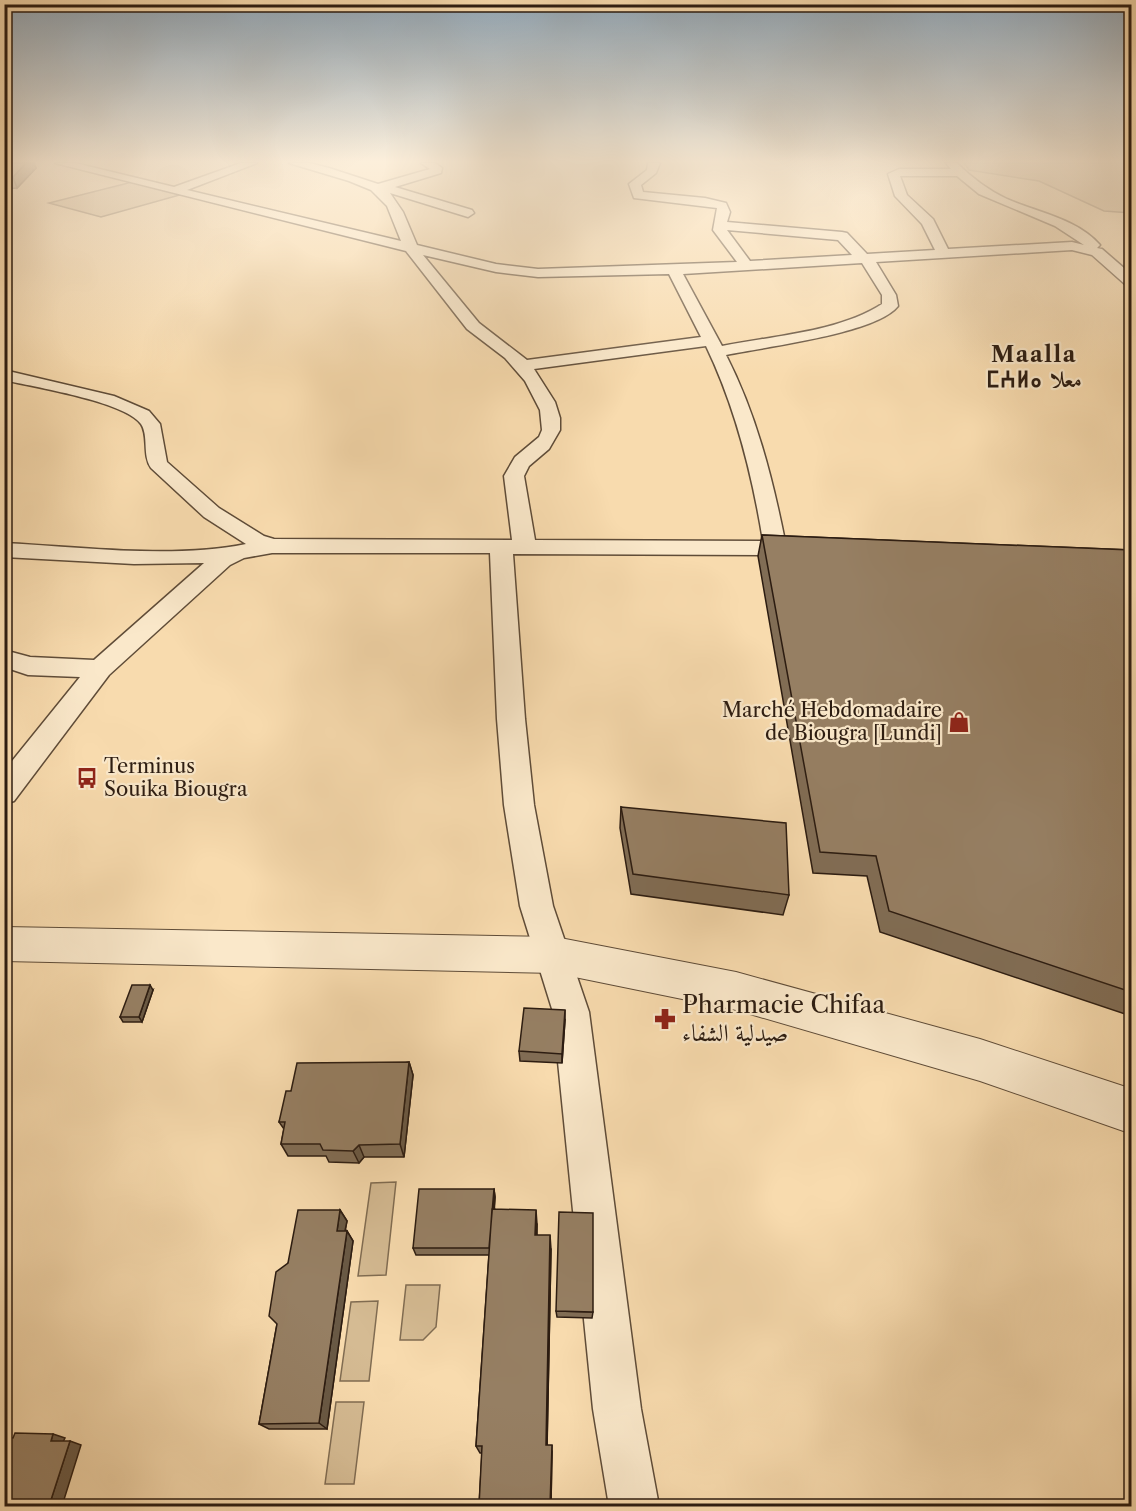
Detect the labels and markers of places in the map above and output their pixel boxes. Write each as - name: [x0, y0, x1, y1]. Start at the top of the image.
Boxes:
- place label: Marché Hebdomadaire de Biougra [Lundi]: [722, 698, 942, 745]
- shop icon: Marché Hebdomadaire de Biougra [Lundi]: [947, 710, 971, 734]
- place label: Terminus Souika Biougra: [104, 754, 248, 801]
- bus stop icon: Terminus Souika Biougra: [75, 766, 99, 790]
- place label: Pharmacie Chifaa صيدلية الشفاء: [682, 990, 885, 1047]
- pharmacy icon: Pharmacie Chifaa صيدلية الشفاء: [653, 1007, 677, 1031]

